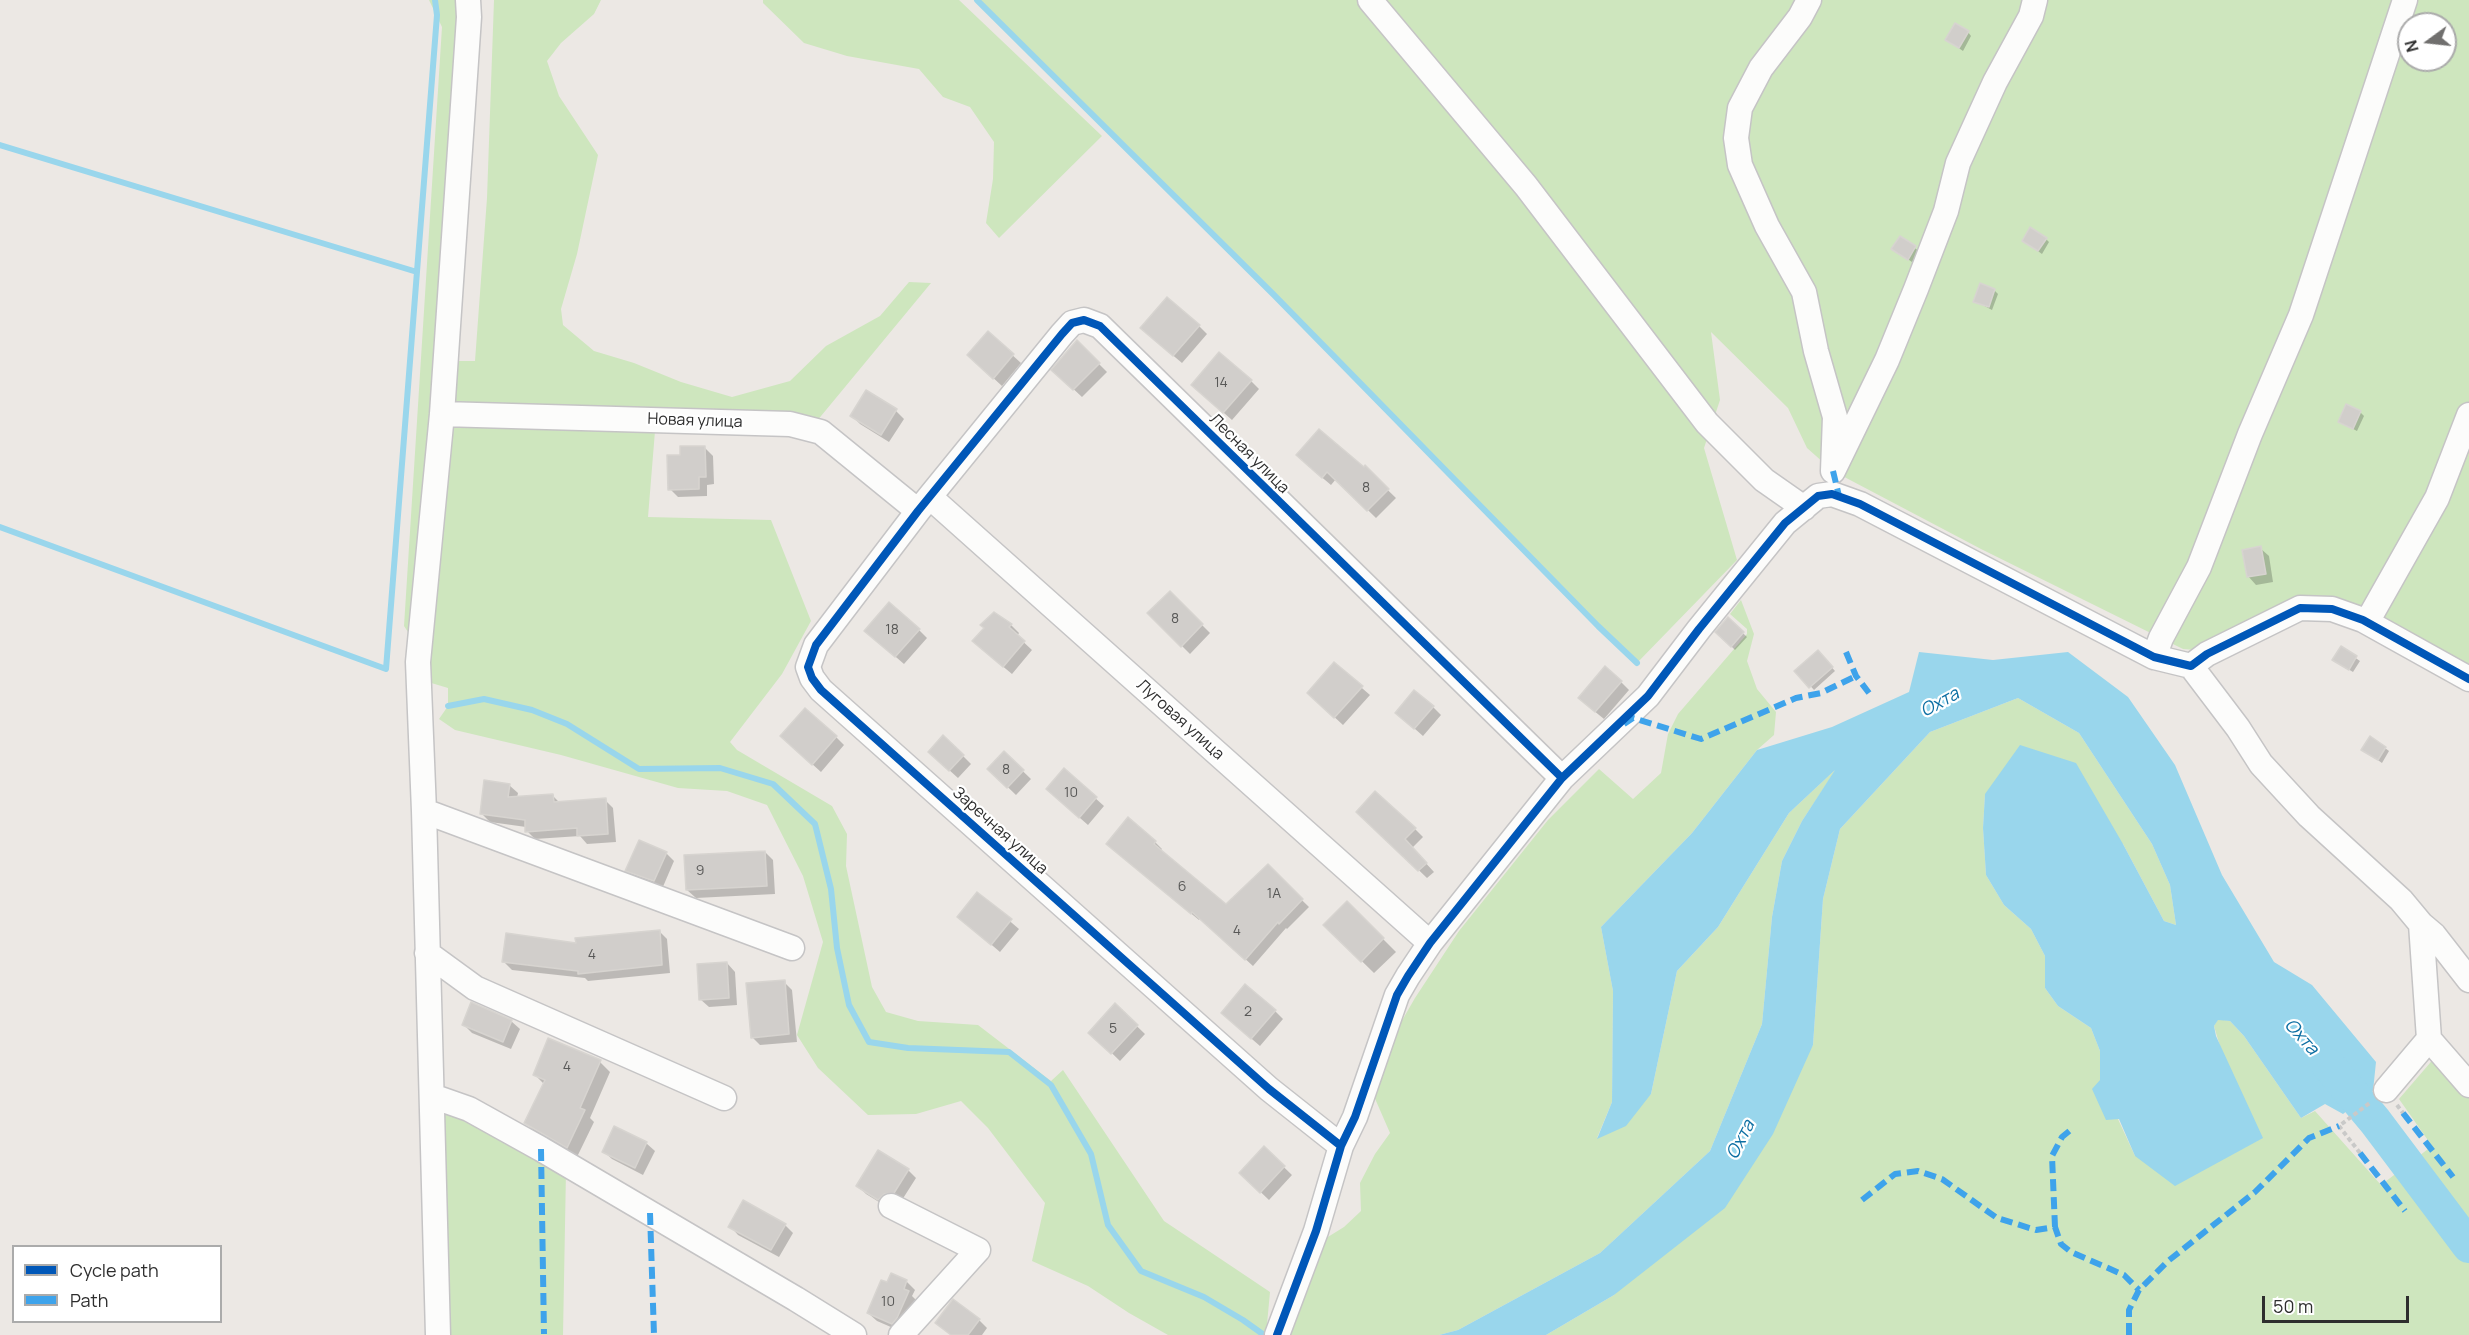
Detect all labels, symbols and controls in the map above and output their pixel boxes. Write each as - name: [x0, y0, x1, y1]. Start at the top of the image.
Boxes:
- north arrow: [2397, 12, 2457, 72]
- text: N: [2399, 38, 2424, 55]
- house number: 14: [1214, 375, 1228, 391]
- street label: Новая улица: [647, 410, 743, 432]
- street label: Лесная улица: [1205, 410, 1293, 498]
- house number: 8: [1362, 480, 1370, 496]
- house number: 8: [1171, 611, 1179, 627]
- house number: 18: [885, 622, 899, 638]
- street label: Луговая улица: [1132, 676, 1228, 764]
- water label: Охта: [1917, 684, 1963, 722]
- house number: 8: [1002, 762, 1010, 778]
- street label: Заречная улица: [948, 783, 1052, 879]
- house number: 10: [1064, 785, 1078, 801]
- house number: 9: [696, 863, 704, 879]
- house number: 6: [1178, 879, 1186, 895]
- house number: 1А: [1267, 886, 1281, 902]
- house number: 4: [1233, 923, 1241, 939]
- house number: 4: [588, 947, 596, 963]
- house number: 2: [1244, 1004, 1252, 1020]
- water label: Охта: [2279, 1015, 2323, 1059]
- house number: 5: [1109, 1021, 1117, 1037]
- house number: 4: [563, 1059, 571, 1075]
- water label: Охта: [1722, 1117, 1760, 1163]
- legend: [12, 1245, 222, 1323]
- text: Cycle path: [70, 1258, 159, 1282]
- scale bar: [2265, 1284, 2412, 1322]
- text: Path: [70, 1288, 108, 1312]
- house number: 10: [881, 1294, 895, 1310]
- text: 50 m: [2273, 1294, 2313, 1318]

